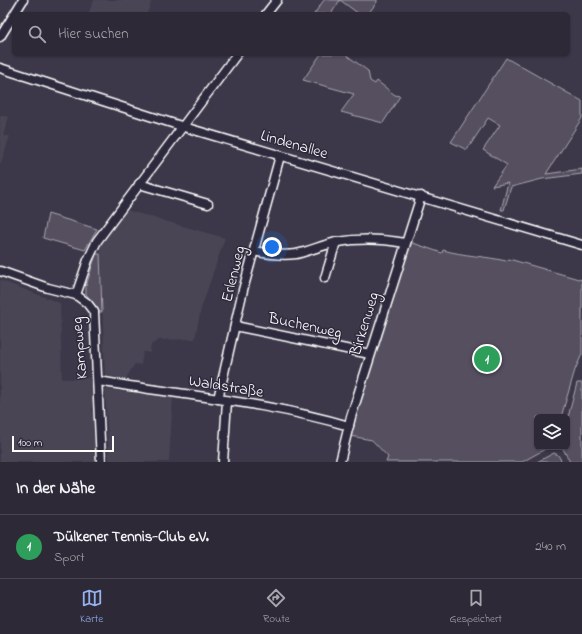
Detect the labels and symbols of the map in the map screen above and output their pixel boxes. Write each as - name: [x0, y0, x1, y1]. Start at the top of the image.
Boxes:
- street label: Lindenallee: [257, 124, 331, 166]
- your location: [262, 237, 282, 257]
- street label: Erlenweg: [215, 243, 253, 305]
- street label: Birkenweg: [344, 289, 386, 360]
- street label: Buchenweg: [265, 306, 344, 345]
- street label: Kampweg: [65, 316, 95, 380]
- pin: 1: [474, 344, 500, 374]
- street label: Waldstraße: [187, 369, 266, 405]
- scale bar: [12, 434, 114, 453]

